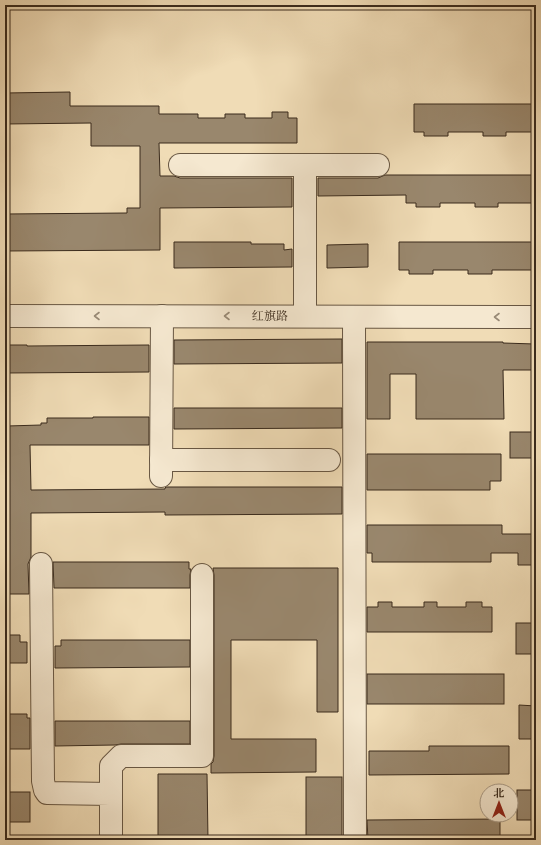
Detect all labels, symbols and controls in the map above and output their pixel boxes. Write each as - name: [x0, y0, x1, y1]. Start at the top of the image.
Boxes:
- street label: 红旗路: [252, 309, 288, 323]
- one-way arrow: [94, 312, 100, 320]
- one-way arrow: [224, 312, 230, 320]
- one-way arrow: [494, 313, 500, 321]
- north arrow: [479, 783, 519, 823]
- text: 北: [494, 787, 505, 800]

